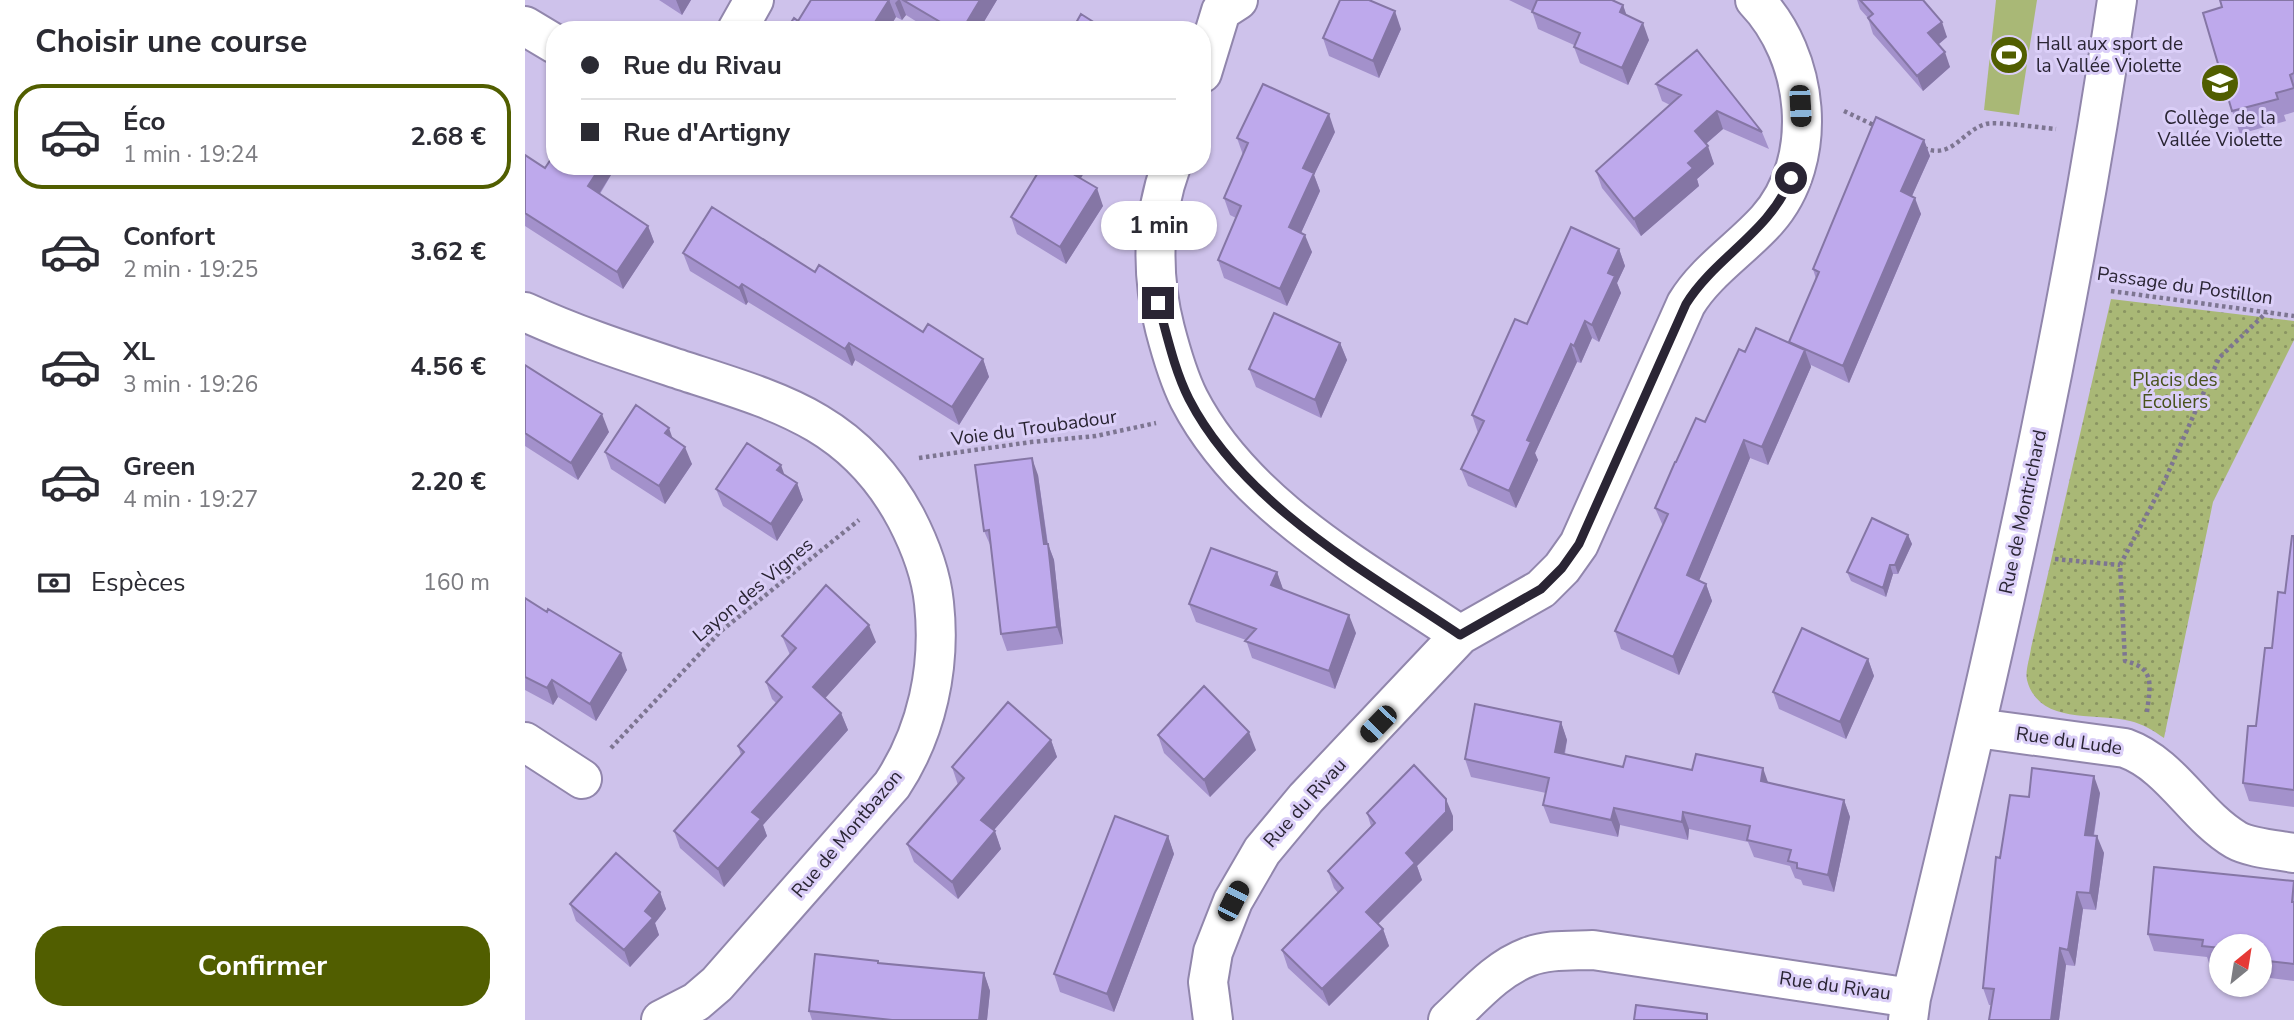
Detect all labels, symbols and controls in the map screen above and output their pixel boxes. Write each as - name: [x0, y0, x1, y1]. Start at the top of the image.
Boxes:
- text: Choisir une course: [35, 20, 307, 63]
- place label: Hall aux sport de la Vallée Violette: [2036, 31, 2183, 79]
- sports icon: Hall aux sport de la Vallée Violette: [1988, 34, 2030, 76]
- text: Rue du Rivau: [623, 48, 782, 83]
- school or university icon: Collège de la Vallée Violette: [2199, 62, 2241, 104]
- car: [1789, 84, 1812, 128]
- text: Éco: [123, 104, 165, 139]
- icon: car: [39, 105, 102, 168]
- place label: Collège de la Vallée Violette: [2156, 105, 2283, 153]
- text: Rue d'Artigny: [623, 115, 790, 150]
- text: 2.68 €: [410, 119, 486, 154]
- text: 1 min · 19:24: [123, 139, 258, 170]
- route start: [1775, 162, 1807, 194]
- callout: 1 min: [1100, 202, 1216, 250]
- text: 1 min: [1129, 210, 1189, 241]
- text: Confort: [123, 219, 215, 254]
- icon: car: [39, 220, 102, 283]
- text: 3.62 €: [410, 234, 486, 269]
- text: 2 min · 19:25: [123, 254, 258, 285]
- street label: Passage du Postillon: [2095, 261, 2275, 311]
- route end: [1142, 287, 1174, 319]
- text: XL: [123, 334, 155, 369]
- icon: car: [39, 335, 102, 398]
- text: 4.56 €: [410, 349, 486, 384]
- park label: Placis des Écoliers: [2132, 367, 2218, 415]
- text: 3 min · 19:26: [123, 369, 258, 400]
- street label: Voie du Troubadour: [949, 403, 1119, 453]
- street label: Rue de Montrichard: [1993, 427, 2053, 597]
- text: Green: [123, 449, 196, 484]
- icon: car: [39, 450, 102, 513]
- text: 2.20 €: [410, 464, 486, 499]
- text: 4 min · 19:27: [123, 484, 258, 515]
- street label: Layon des Vignes: [687, 532, 819, 648]
- icon: cash: [35, 564, 73, 602]
- text: Espèces: [91, 565, 186, 600]
- text: 160 m: [423, 567, 490, 598]
- car: [1356, 702, 1401, 746]
- street label: Rue du Lude: [2014, 721, 2124, 761]
- street label: Rue du Rivau: [1258, 753, 1352, 853]
- street label: Rue de Montbazon: [786, 764, 908, 904]
- car: [1215, 878, 1252, 924]
- button: Confirmer: [35, 926, 490, 1006]
- north arrow: [2209, 934, 2271, 998]
- map controls: [2209, 934, 2272, 997]
- street label: Rue du Rivau: [1778, 965, 1892, 1007]

